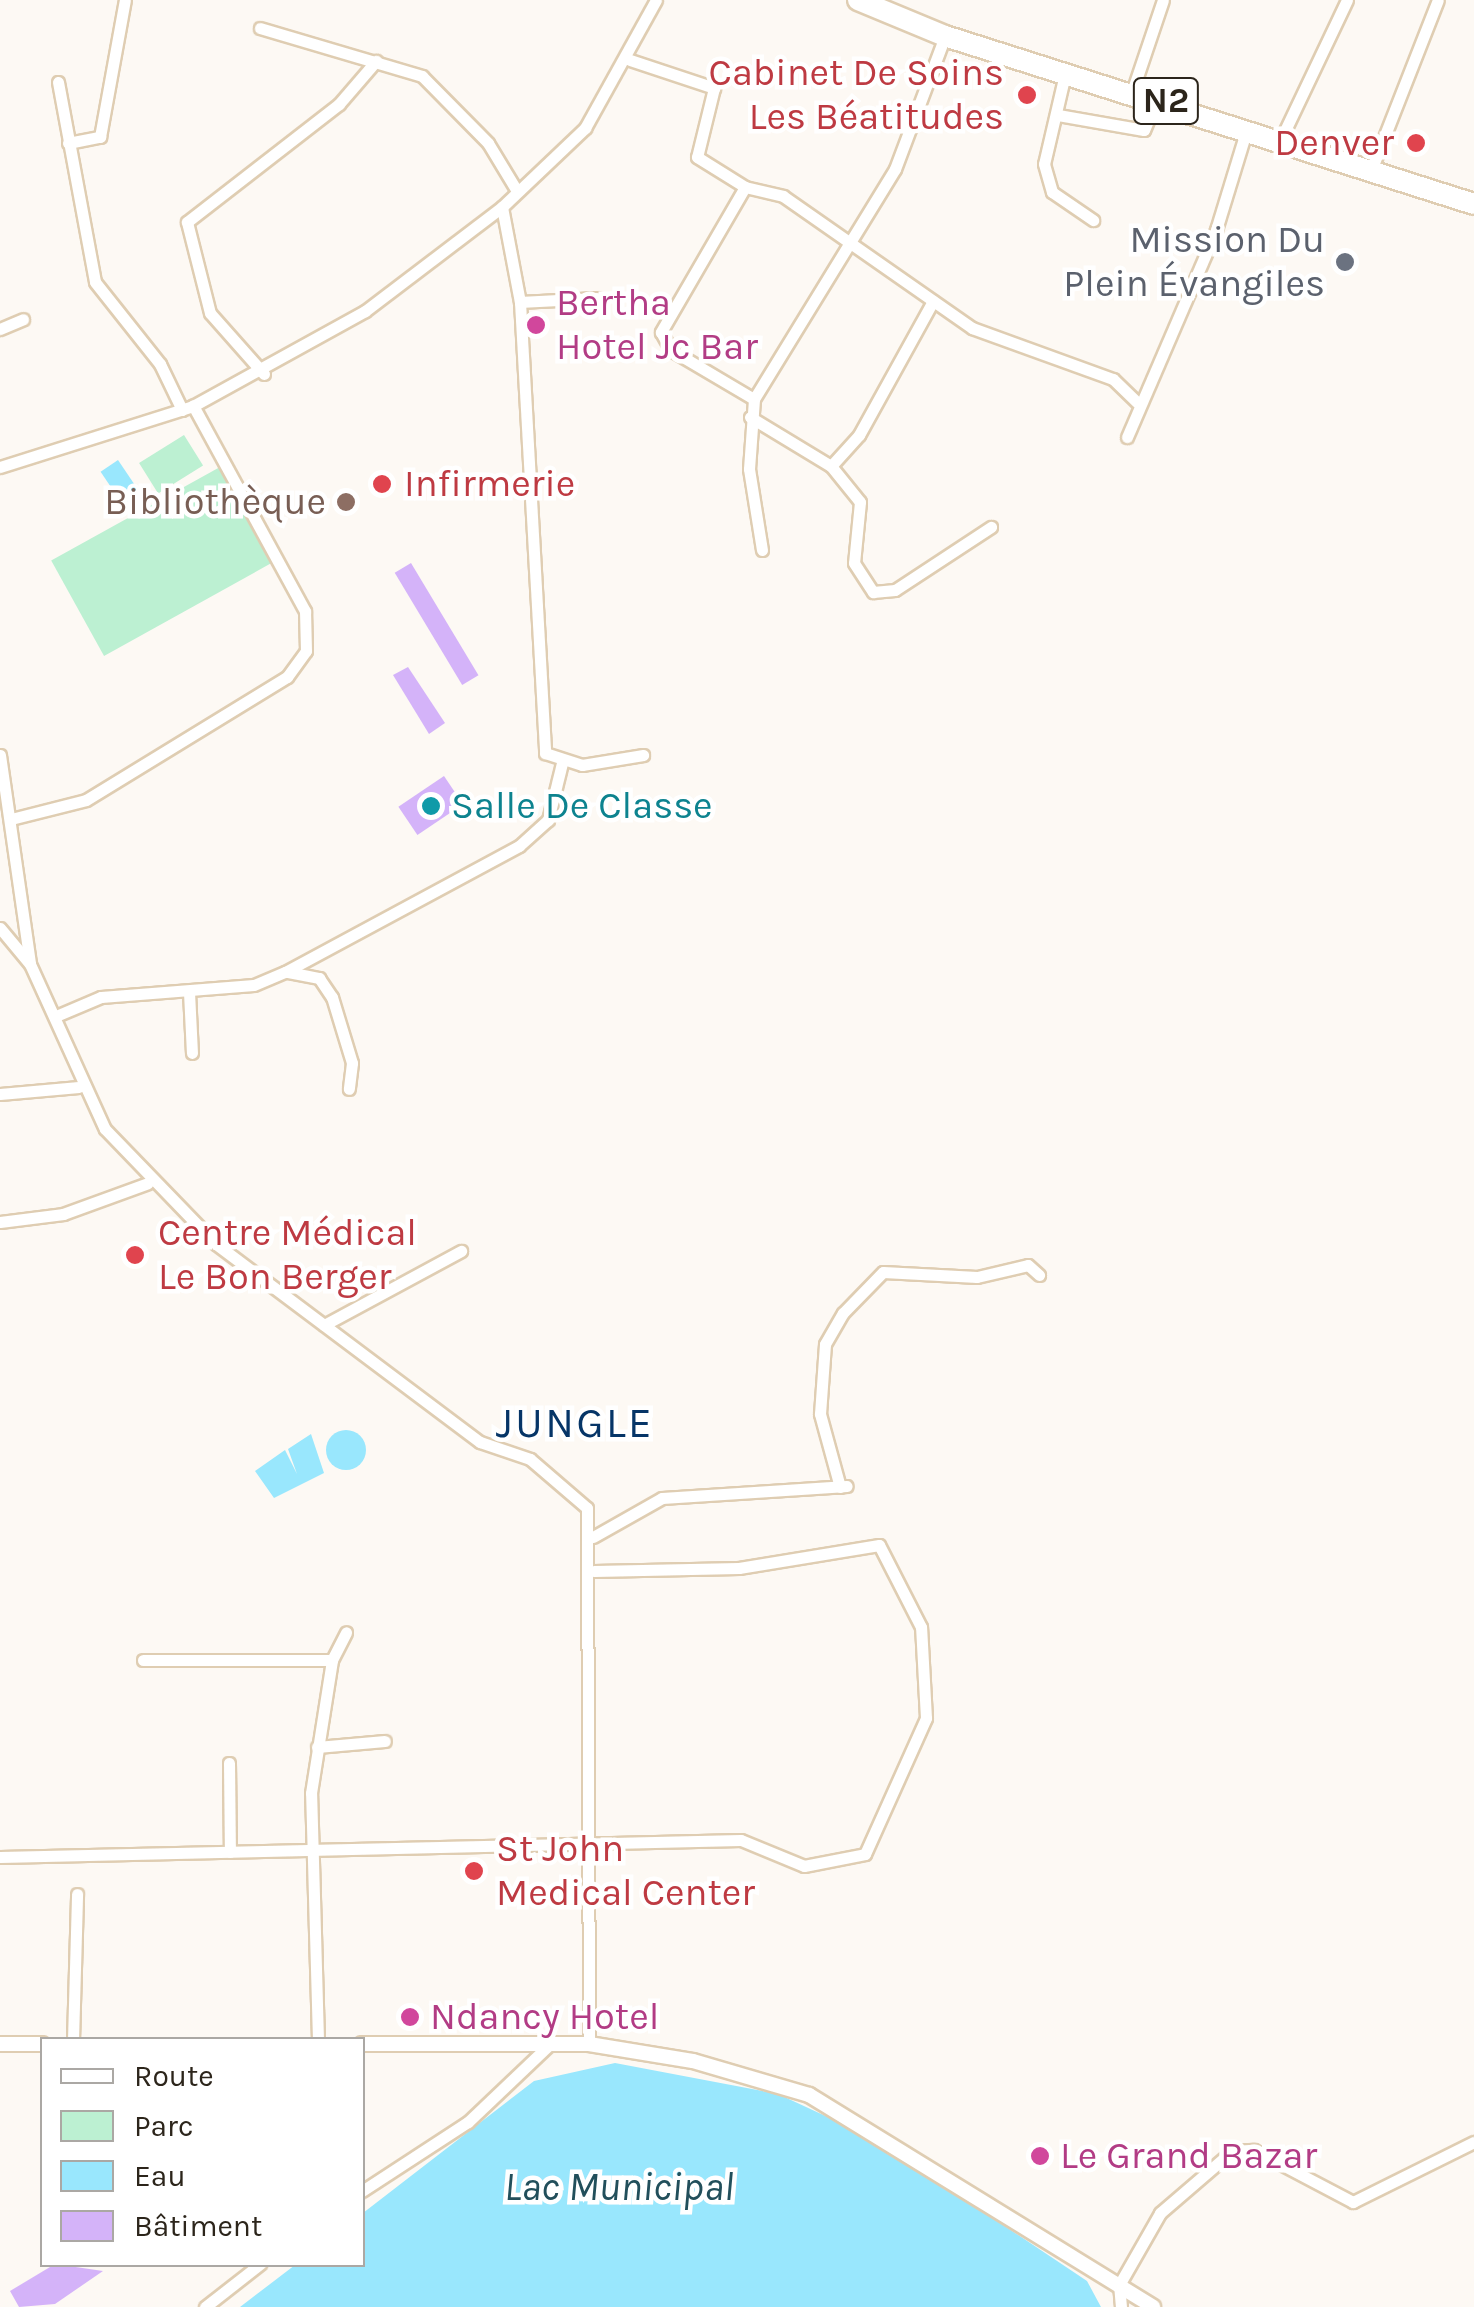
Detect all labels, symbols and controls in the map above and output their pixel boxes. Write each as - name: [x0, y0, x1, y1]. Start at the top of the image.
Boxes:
- place label: Cabinet De Soins Les Béatitudes: [709, 50, 1004, 140]
- road number: N2: [1131, 71, 1201, 131]
- marker: Cabinet De Soins Les Béatitudes: [1014, 82, 1040, 108]
- place label: Denver: [1274, 120, 1394, 166]
- marker: Denver: [1403, 130, 1429, 156]
- place label: Mission Du Plein Évangiles: [1063, 217, 1325, 306]
- marker: Mission Du Plein Évangiles: [1334, 251, 1356, 273]
- place label: Bertha Hotel Jc Bar: [556, 280, 758, 370]
- marker: Bertha Hotel Jc Bar: [525, 314, 547, 336]
- place label: Infirmerie: [404, 461, 575, 507]
- marker: Infirmerie: [369, 471, 395, 497]
- place label: Bibliothèque: [104, 479, 326, 525]
- marker: Bibliothèque: [335, 491, 357, 513]
- place label: Salle De Classe: [451, 783, 713, 829]
- marker: Salle De Classe: [420, 795, 442, 817]
- place label: Centre Médical Le Bon Berger: [158, 1210, 417, 1300]
- marker: Centre Médical Le Bon Berger: [122, 1242, 148, 1268]
- district label: JUNGLE: [496, 1398, 654, 1448]
- place label: St John Medical Center: [496, 1826, 755, 1916]
- marker: St John Medical Center: [461, 1858, 487, 1884]
- place label: Ndancy Hotel: [430, 1994, 659, 2040]
- marker: Ndancy Hotel: [399, 2006, 421, 2028]
- legend: [40, 2037, 365, 2267]
- text: Route: [134, 2058, 214, 2094]
- text: Parc: [134, 2108, 193, 2144]
- place label: Le Grand Bazar: [1060, 2133, 1317, 2179]
- marker: Le Grand Bazar: [1029, 2145, 1051, 2167]
- text: Eau: [134, 2158, 186, 2194]
- water label: Lac Municipal: [504, 2163, 734, 2211]
- text: Bâtiment: [134, 2208, 262, 2244]

